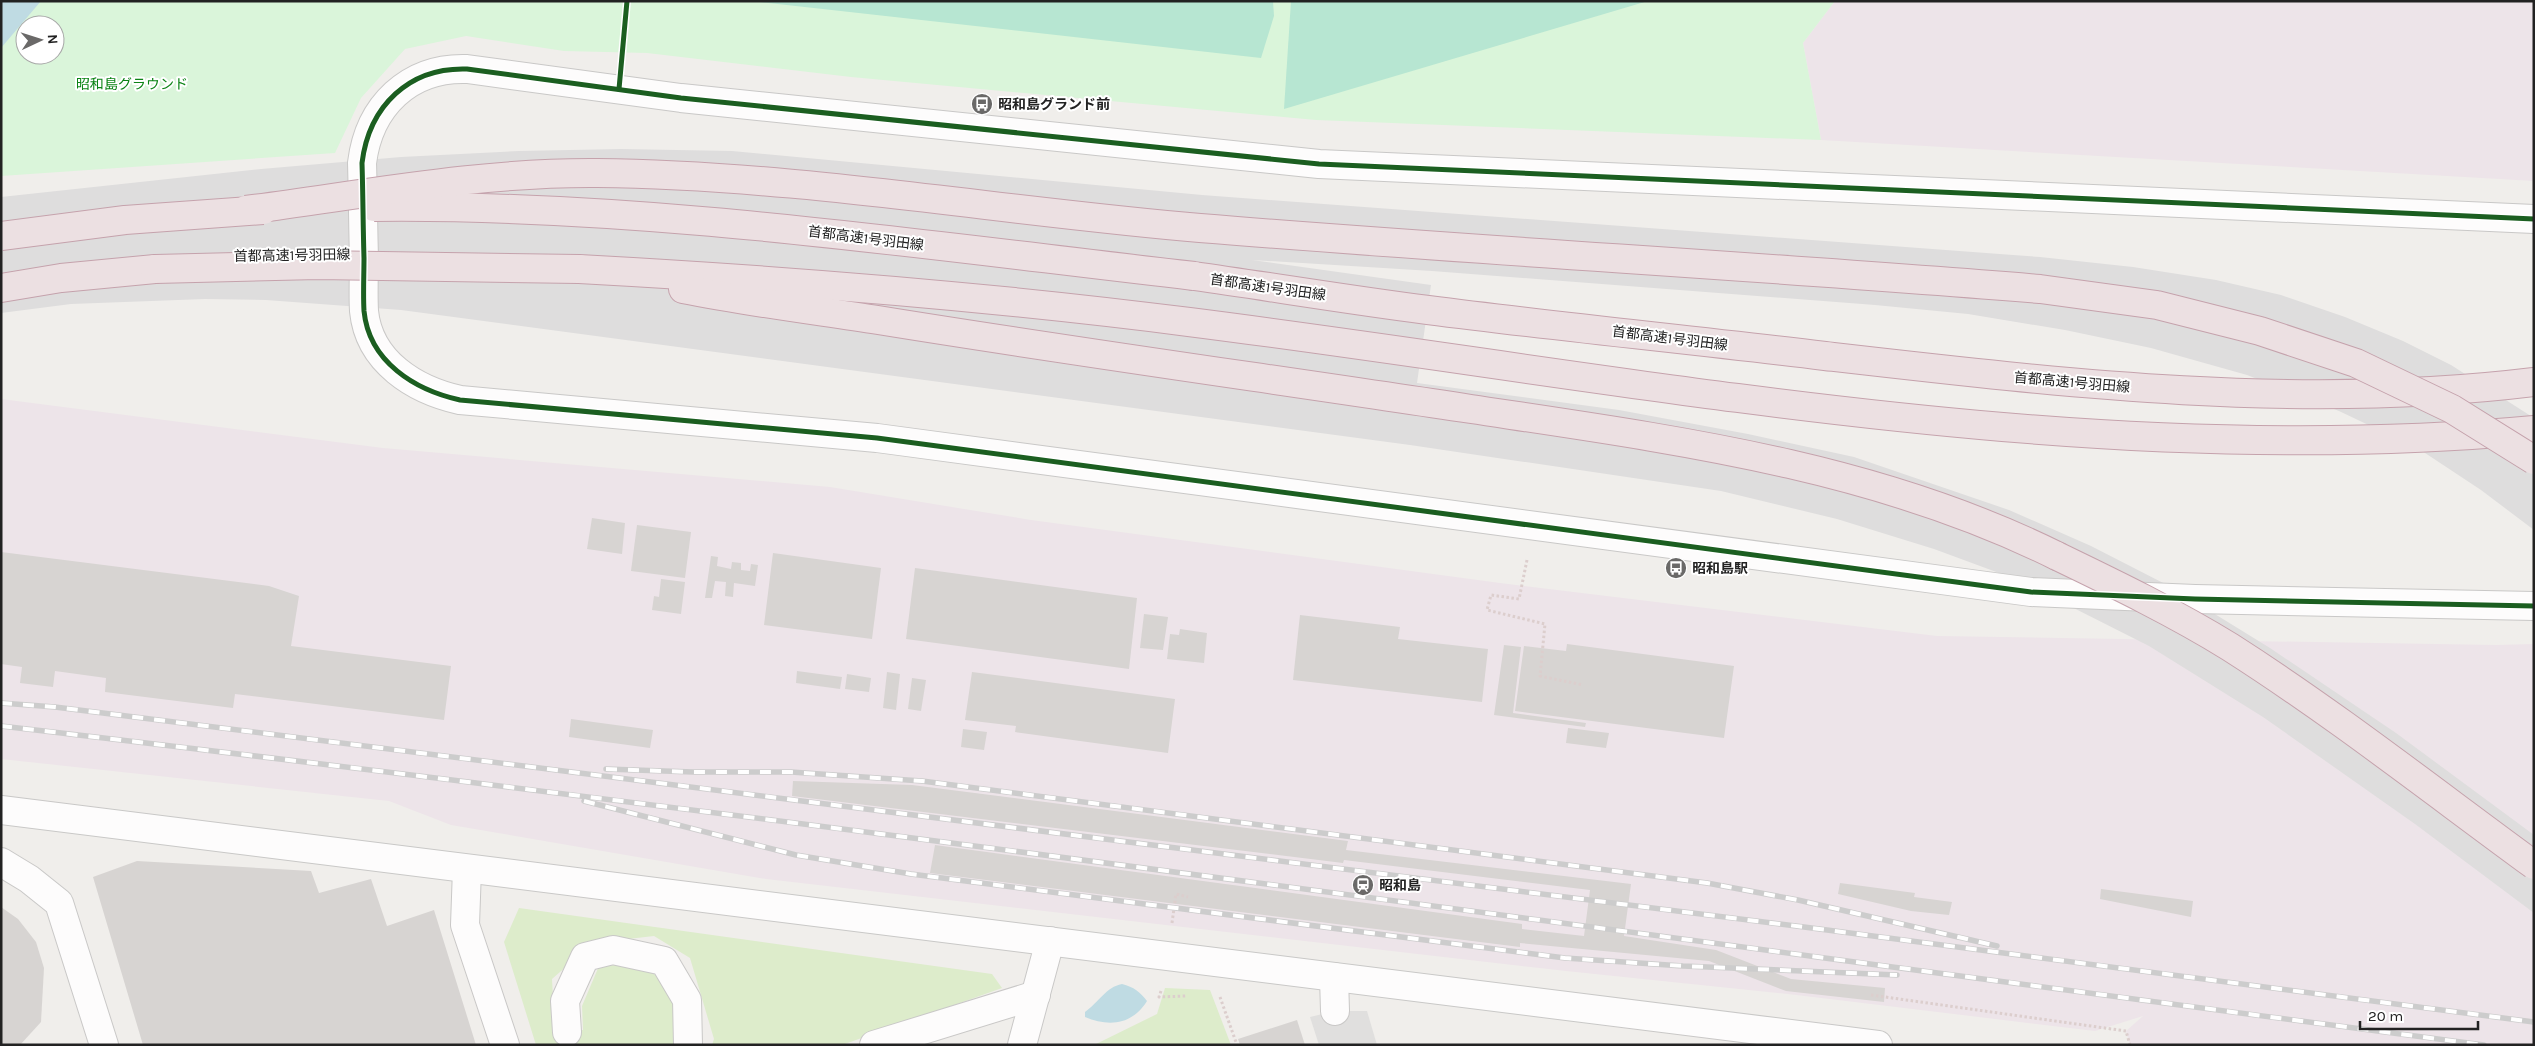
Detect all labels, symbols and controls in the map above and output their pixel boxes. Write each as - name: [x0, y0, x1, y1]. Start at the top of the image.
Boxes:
- north arrow: [15, 15, 65, 65]
- text: N: [44, 34, 61, 45]
- park label: 昭和島グラウンド: [76, 76, 188, 93]
- bus stop icon: 昭和島グランド前: [970, 92, 994, 116]
- place label: 昭和島グランド前: [998, 96, 1110, 113]
- street label: 首都高速1号羽田線: [807, 223, 925, 254]
- street label: 首都高速1号羽田線: [234, 246, 350, 265]
- street label: 首都高速1号羽田線: [1209, 271, 1327, 304]
- street label: 首都高速1号羽田線: [1611, 323, 1729, 354]
- street label: 首都高速1号羽田線: [2013, 369, 2131, 396]
- bus stop icon: 昭和島駅: [1664, 556, 1688, 580]
- place label: 昭和島駅: [1692, 560, 1748, 577]
- station icon: 昭和島: [1351, 873, 1375, 897]
- place label: 昭和島: [1379, 877, 1421, 894]
- scale bar: [2360, 998, 2478, 1030]
- text: 20 m: [2368, 1007, 2403, 1025]

